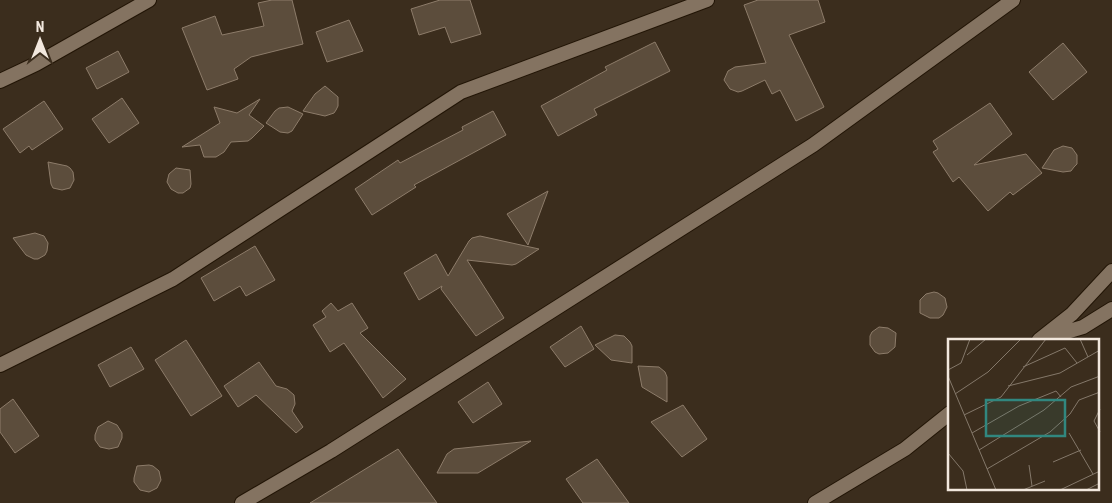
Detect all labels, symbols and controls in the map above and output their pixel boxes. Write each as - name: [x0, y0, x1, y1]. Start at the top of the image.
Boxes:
- north arrow: [15, 15, 65, 65]
- text: N: [36, 19, 44, 35]
- inset map: [948, 339, 1100, 490]

